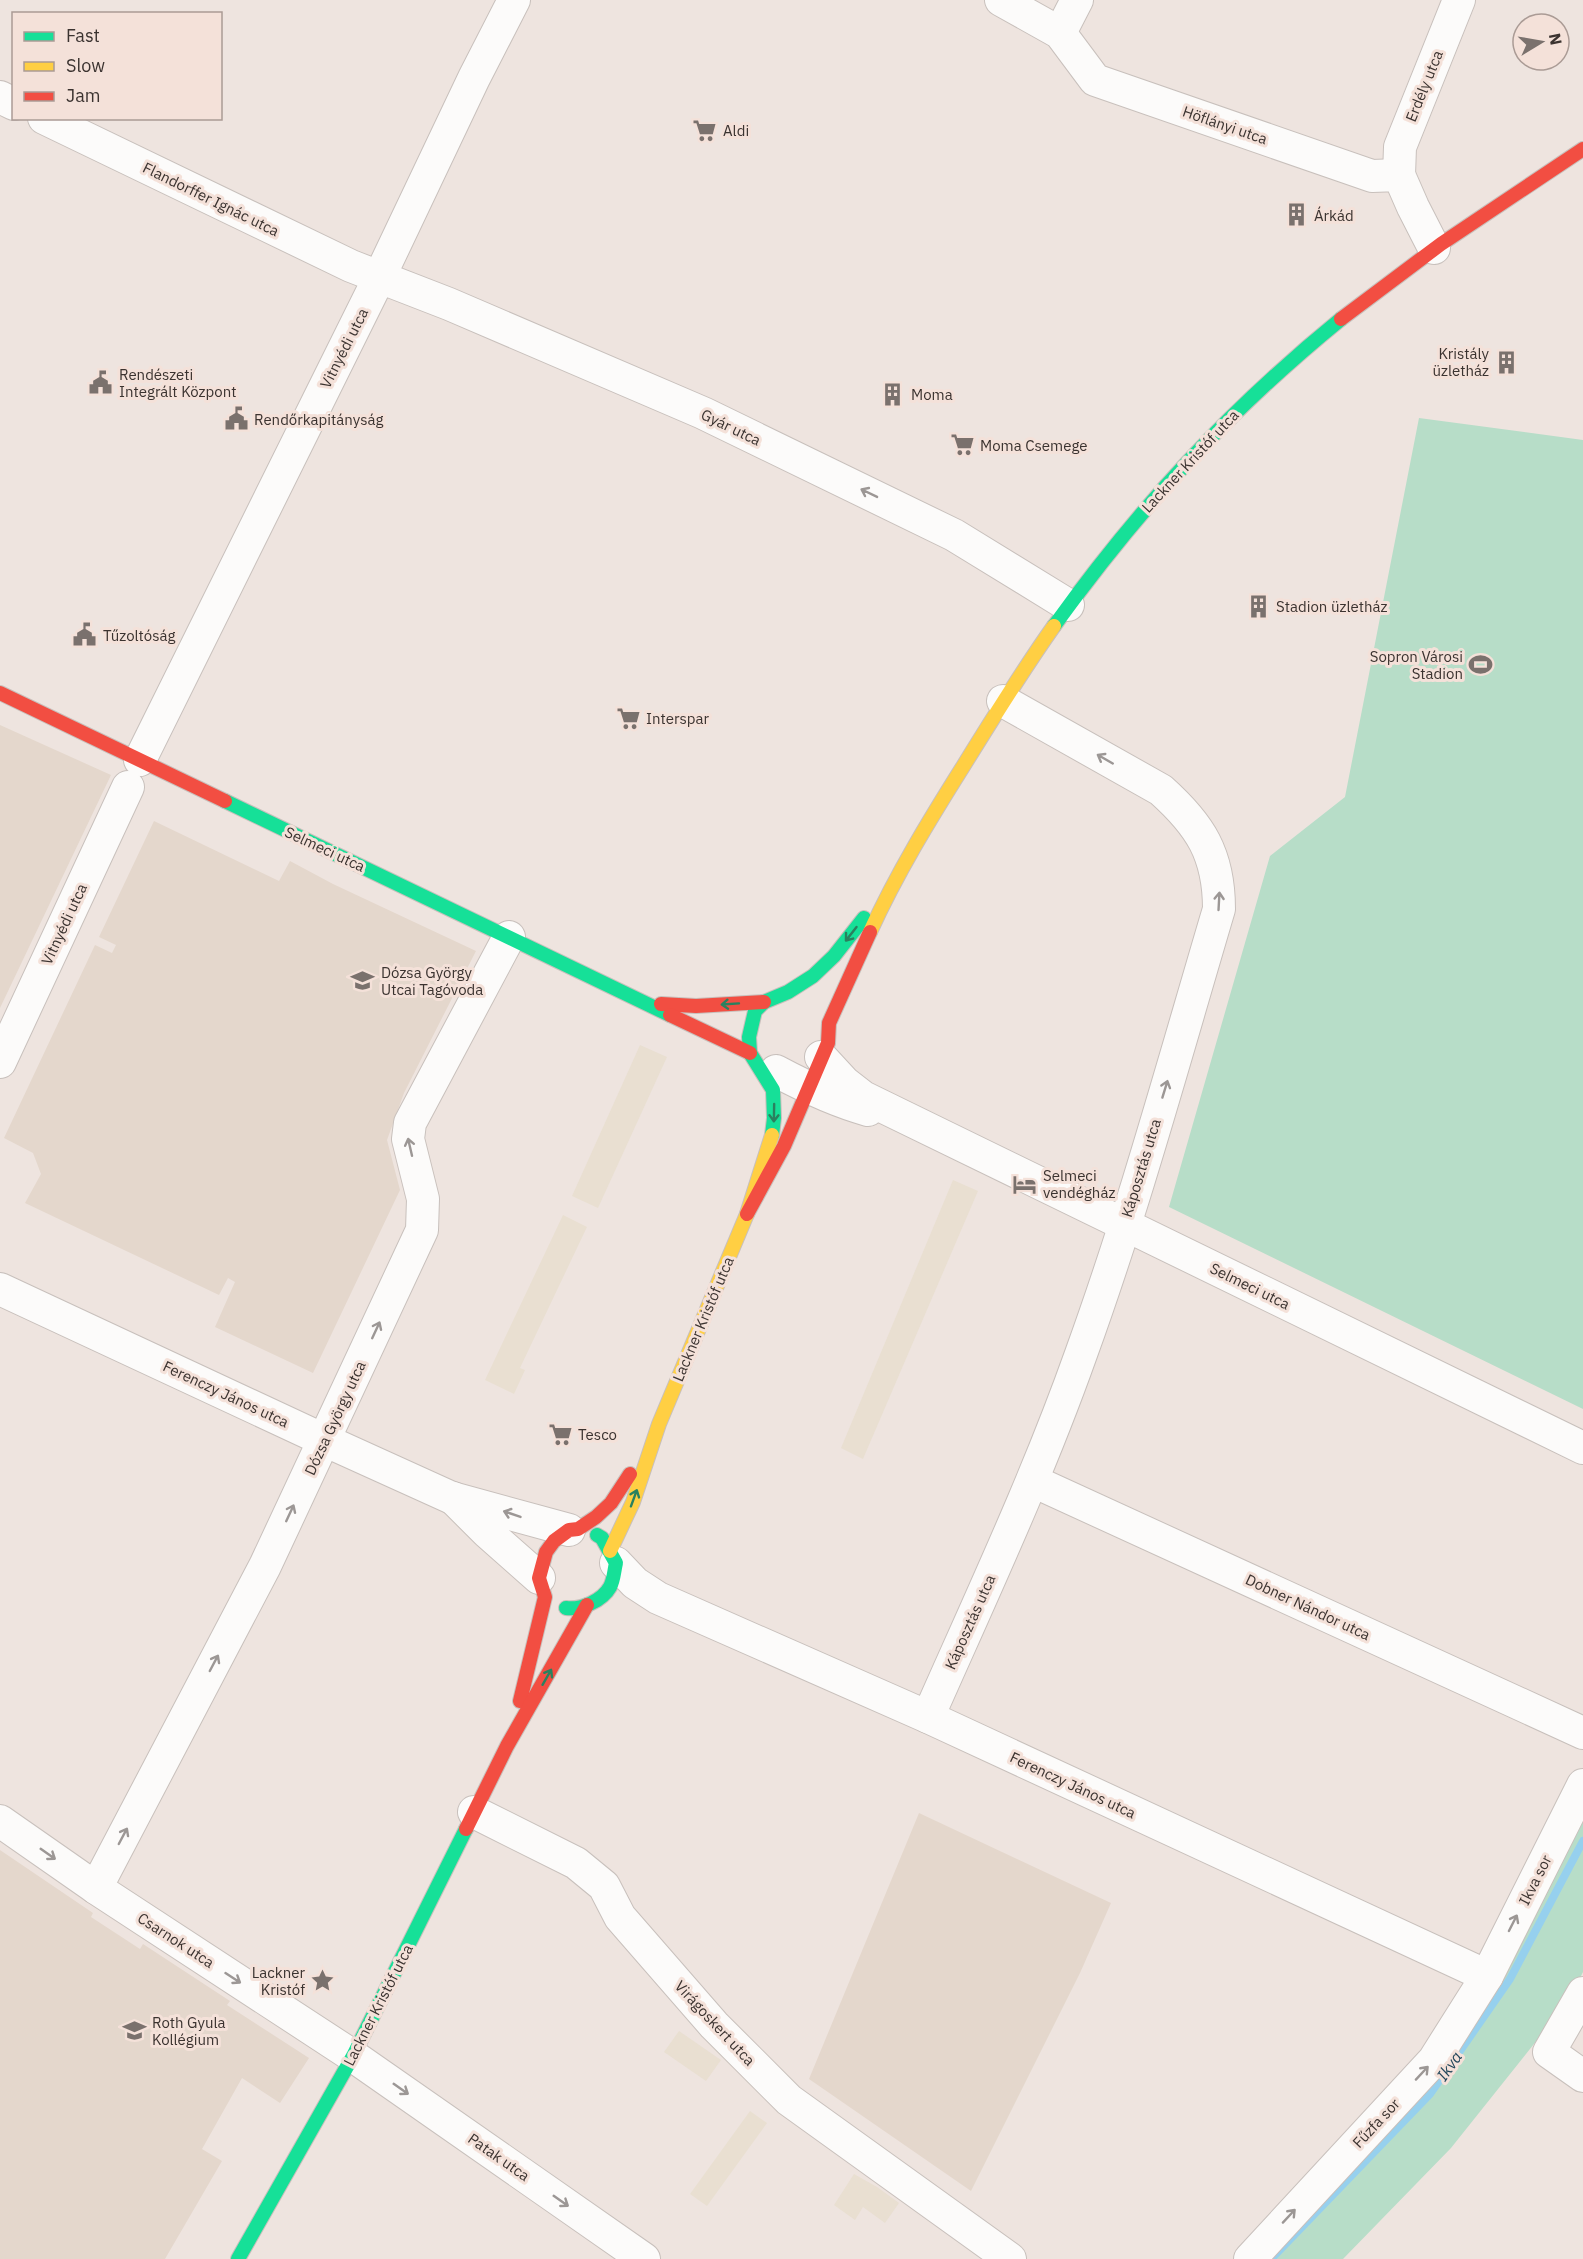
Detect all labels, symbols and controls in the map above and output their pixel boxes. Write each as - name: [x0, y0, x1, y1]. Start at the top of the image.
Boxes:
- legend: [12, 12, 222, 120]
- north arrow: [1511, 12, 1571, 72]
- text: Fast: [66, 24, 100, 47]
- text: N: [1545, 32, 1567, 47]
- street label: Erdély utca: [1401, 48, 1447, 124]
- text: Slow: [66, 54, 105, 77]
- text: Jam: [66, 84, 101, 107]
- street label: Höflányi utca: [1180, 102, 1270, 148]
- supermarket icon: Aldi: [692, 117, 718, 143]
- place label: Aldi: [723, 121, 749, 140]
- street label: Flandorffer Ignác utca: [140, 158, 282, 240]
- building icon: Árkád: [1283, 202, 1309, 228]
- place label: Árkád: [1314, 206, 1354, 225]
- street label: Vitnyédi utca: [316, 305, 372, 391]
- place label: Kristály üzletház: [1432, 344, 1490, 380]
- building icon: Kristály üzletház: [1494, 349, 1520, 375]
- place label: Rendészeti Integrált Központ: [119, 365, 236, 401]
- public building icon: Rendészeti Integrált Központ: [88, 370, 114, 396]
- building icon: Moma: [880, 381, 906, 407]
- place label: Moma: [911, 385, 953, 404]
- street label: Gyár utca: [698, 404, 764, 450]
- public building icon: Rendőrkapitányság: [223, 406, 249, 432]
- street label: Lackner Kristóf utca: [1137, 406, 1243, 516]
- place label: Rendőrkapitányság: [254, 410, 383, 429]
- supermarket icon: Moma Csemege: [949, 432, 975, 458]
- place label: Moma Csemege: [980, 436, 1087, 455]
- one-way arrow: [860, 486, 878, 498]
- building icon: Stadion üzletház: [1245, 593, 1271, 619]
- place label: Stadion üzletház: [1276, 597, 1387, 616]
- public building icon: Tűzoltóság: [72, 622, 98, 648]
- place label: Tűzoltóság: [103, 626, 175, 645]
- place label: Sopron Városi Stadion: [1370, 647, 1463, 683]
- sports icon: Sopron Városi Stadion: [1468, 652, 1494, 678]
- supermarket icon: Interspar: [615, 705, 641, 731]
- place label: Interspar: [646, 709, 709, 728]
- one-way arrow: [1097, 752, 1114, 764]
- street label: Selmeci utca: [282, 822, 368, 876]
- street label: Vitnyédi utca: [37, 880, 91, 968]
- one-way arrow: [1213, 892, 1224, 912]
- one-way arrow: [844, 926, 857, 942]
- place label: Dózsa György Utcai Tagóvoda: [381, 963, 483, 999]
- school or university icon: Dózsa György Utcai Tagóvoda: [350, 968, 376, 994]
- one-way arrow: [721, 998, 740, 1009]
- one-way arrow: [1160, 1079, 1171, 1098]
- one-way arrow: [768, 1103, 779, 1123]
- street label: Káposztás utca: [1117, 1116, 1165, 1220]
- one-way arrow: [404, 1138, 416, 1157]
- place label: Selmeci vendégház: [1043, 1166, 1115, 1202]
- hotel icon: Selmeci vendégház: [1012, 1171, 1038, 1197]
- street label: Lackner Kristóf utca: [668, 1254, 738, 1384]
- street label: Selmeci utca: [1207, 1259, 1293, 1313]
- one-way arrow: [370, 1322, 382, 1340]
- street label: Ferenczy János utca: [160, 1357, 292, 1431]
- street label: Dózsa György utca: [300, 1358, 370, 1478]
- supermarket icon: Tesco: [547, 1421, 573, 1447]
- place label: Tesco: [578, 1425, 617, 1444]
- one-way arrow: [630, 1489, 641, 1507]
- one-way arrow: [284, 1504, 296, 1522]
- one-way arrow: [504, 1508, 522, 1519]
- street label: Dobner Nándor utca: [1243, 1570, 1373, 1644]
- street label: Káposztás utca: [941, 1572, 999, 1672]
- one-way arrow: [209, 1655, 220, 1673]
- one-way arrow: [541, 1669, 553, 1686]
- street label: Ferenczy János utca: [1007, 1748, 1139, 1822]
- one-way arrow: [117, 1828, 129, 1845]
- one-way arrow: [39, 1848, 56, 1860]
- street label: Ikva sor: [1514, 1851, 1556, 1908]
- street label: Csarnok utca: [134, 1908, 218, 1972]
- one-way arrow: [1508, 1915, 1519, 1933]
- street label: Lackner Kristóf utca: [339, 1941, 417, 2069]
- place label: Lackner Kristóf: [252, 1963, 305, 1999]
- place icon: Lackner Kristóf: [310, 1968, 336, 1994]
- one-way arrow: [224, 1972, 241, 1984]
- street label: Virágoskert utca: [671, 1977, 759, 2069]
- place label: Roth Gyula Kollégium: [152, 2013, 226, 2049]
- school or university icon: Roth Gyula Kollégium: [121, 2018, 147, 2044]
- water label: Ikva: [1432, 2047, 1466, 2085]
- one-way arrow: [1415, 2066, 1429, 2081]
- one-way arrow: [392, 2083, 409, 2095]
- street label: Fűzfa sor: [1348, 2094, 1404, 2152]
- street label: Patak utca: [464, 2129, 534, 2185]
- one-way arrow: [552, 2195, 569, 2207]
- one-way arrow: [1282, 2209, 1296, 2224]

